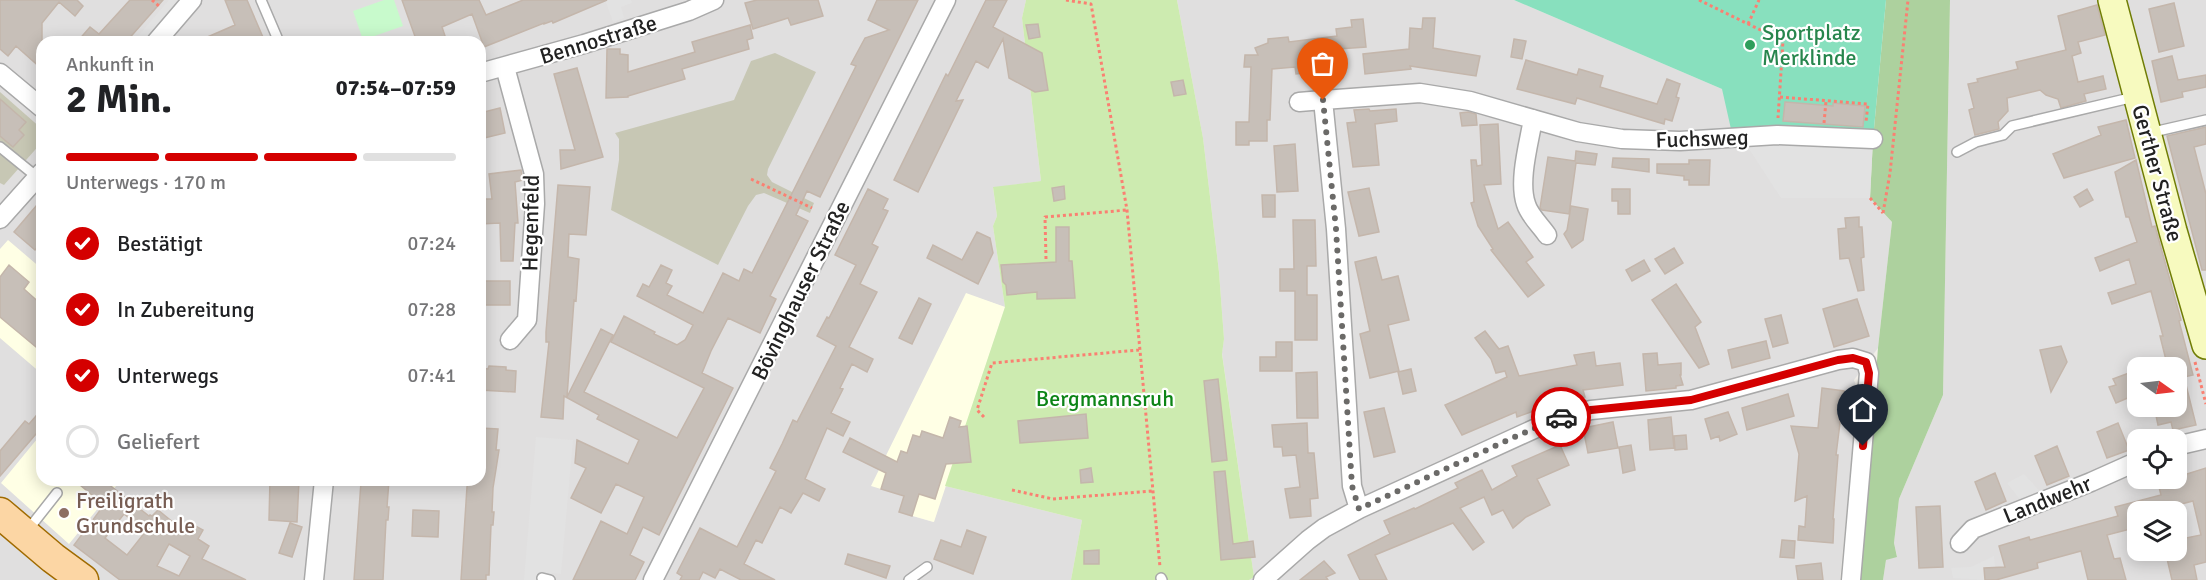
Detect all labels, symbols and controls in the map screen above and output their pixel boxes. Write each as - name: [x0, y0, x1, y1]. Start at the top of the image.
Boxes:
- street label: Bennostraße: [536, 9, 660, 70]
- place label: Sportplatz Merklinde: [1762, 19, 1861, 71]
- pin: [1297, 38, 1348, 100]
- marker: Sportplatz Merklinde: [1743, 38, 1757, 52]
- icon: bag: [1306, 47, 1339, 80]
- text: Ankunft in: [66, 52, 154, 77]
- text: 07:54–07:59: [336, 74, 456, 101]
- text: 2 Min.: [66, 75, 172, 123]
- street label: Gerther Straße: [2126, 101, 2189, 245]
- street label: Fuchsweg: [1655, 123, 1749, 154]
- text: Unterwegs · 170 m: [66, 170, 226, 195]
- street label: Hegenfeld: [516, 174, 545, 272]
- street label: Bövinghauser Straße: [745, 196, 856, 384]
- icon: check: [66, 227, 99, 260]
- text: Bestätigt: [117, 230, 203, 257]
- text: 07:24: [407, 231, 456, 256]
- icon: check: [66, 293, 99, 326]
- text: In Zubereitung: [117, 296, 255, 323]
- text: 07:28: [407, 297, 456, 322]
- north arrow: [2127, 357, 2187, 417]
- map controls: [2127, 357, 2187, 561]
- icon: check: [66, 359, 99, 392]
- text: Unterwegs: [117, 362, 219, 389]
- text: 07:41: [407, 363, 456, 388]
- pin: [1837, 384, 1888, 446]
- park label: Bergmannsruh: [1036, 385, 1174, 412]
- courier: [1531, 387, 1591, 447]
- icon: home: [1846, 393, 1879, 426]
- icon: car: [1545, 401, 1578, 434]
- text: Geliefert: [117, 428, 200, 455]
- button: locate: [2127, 429, 2187, 489]
- street label: Landwehr: [1999, 470, 2095, 529]
- place label: Freiligrath Grundschule: [76, 487, 195, 539]
- button: layers: [2127, 501, 2187, 561]
- marker: Freiligrath Grundschule: [57, 506, 71, 520]

